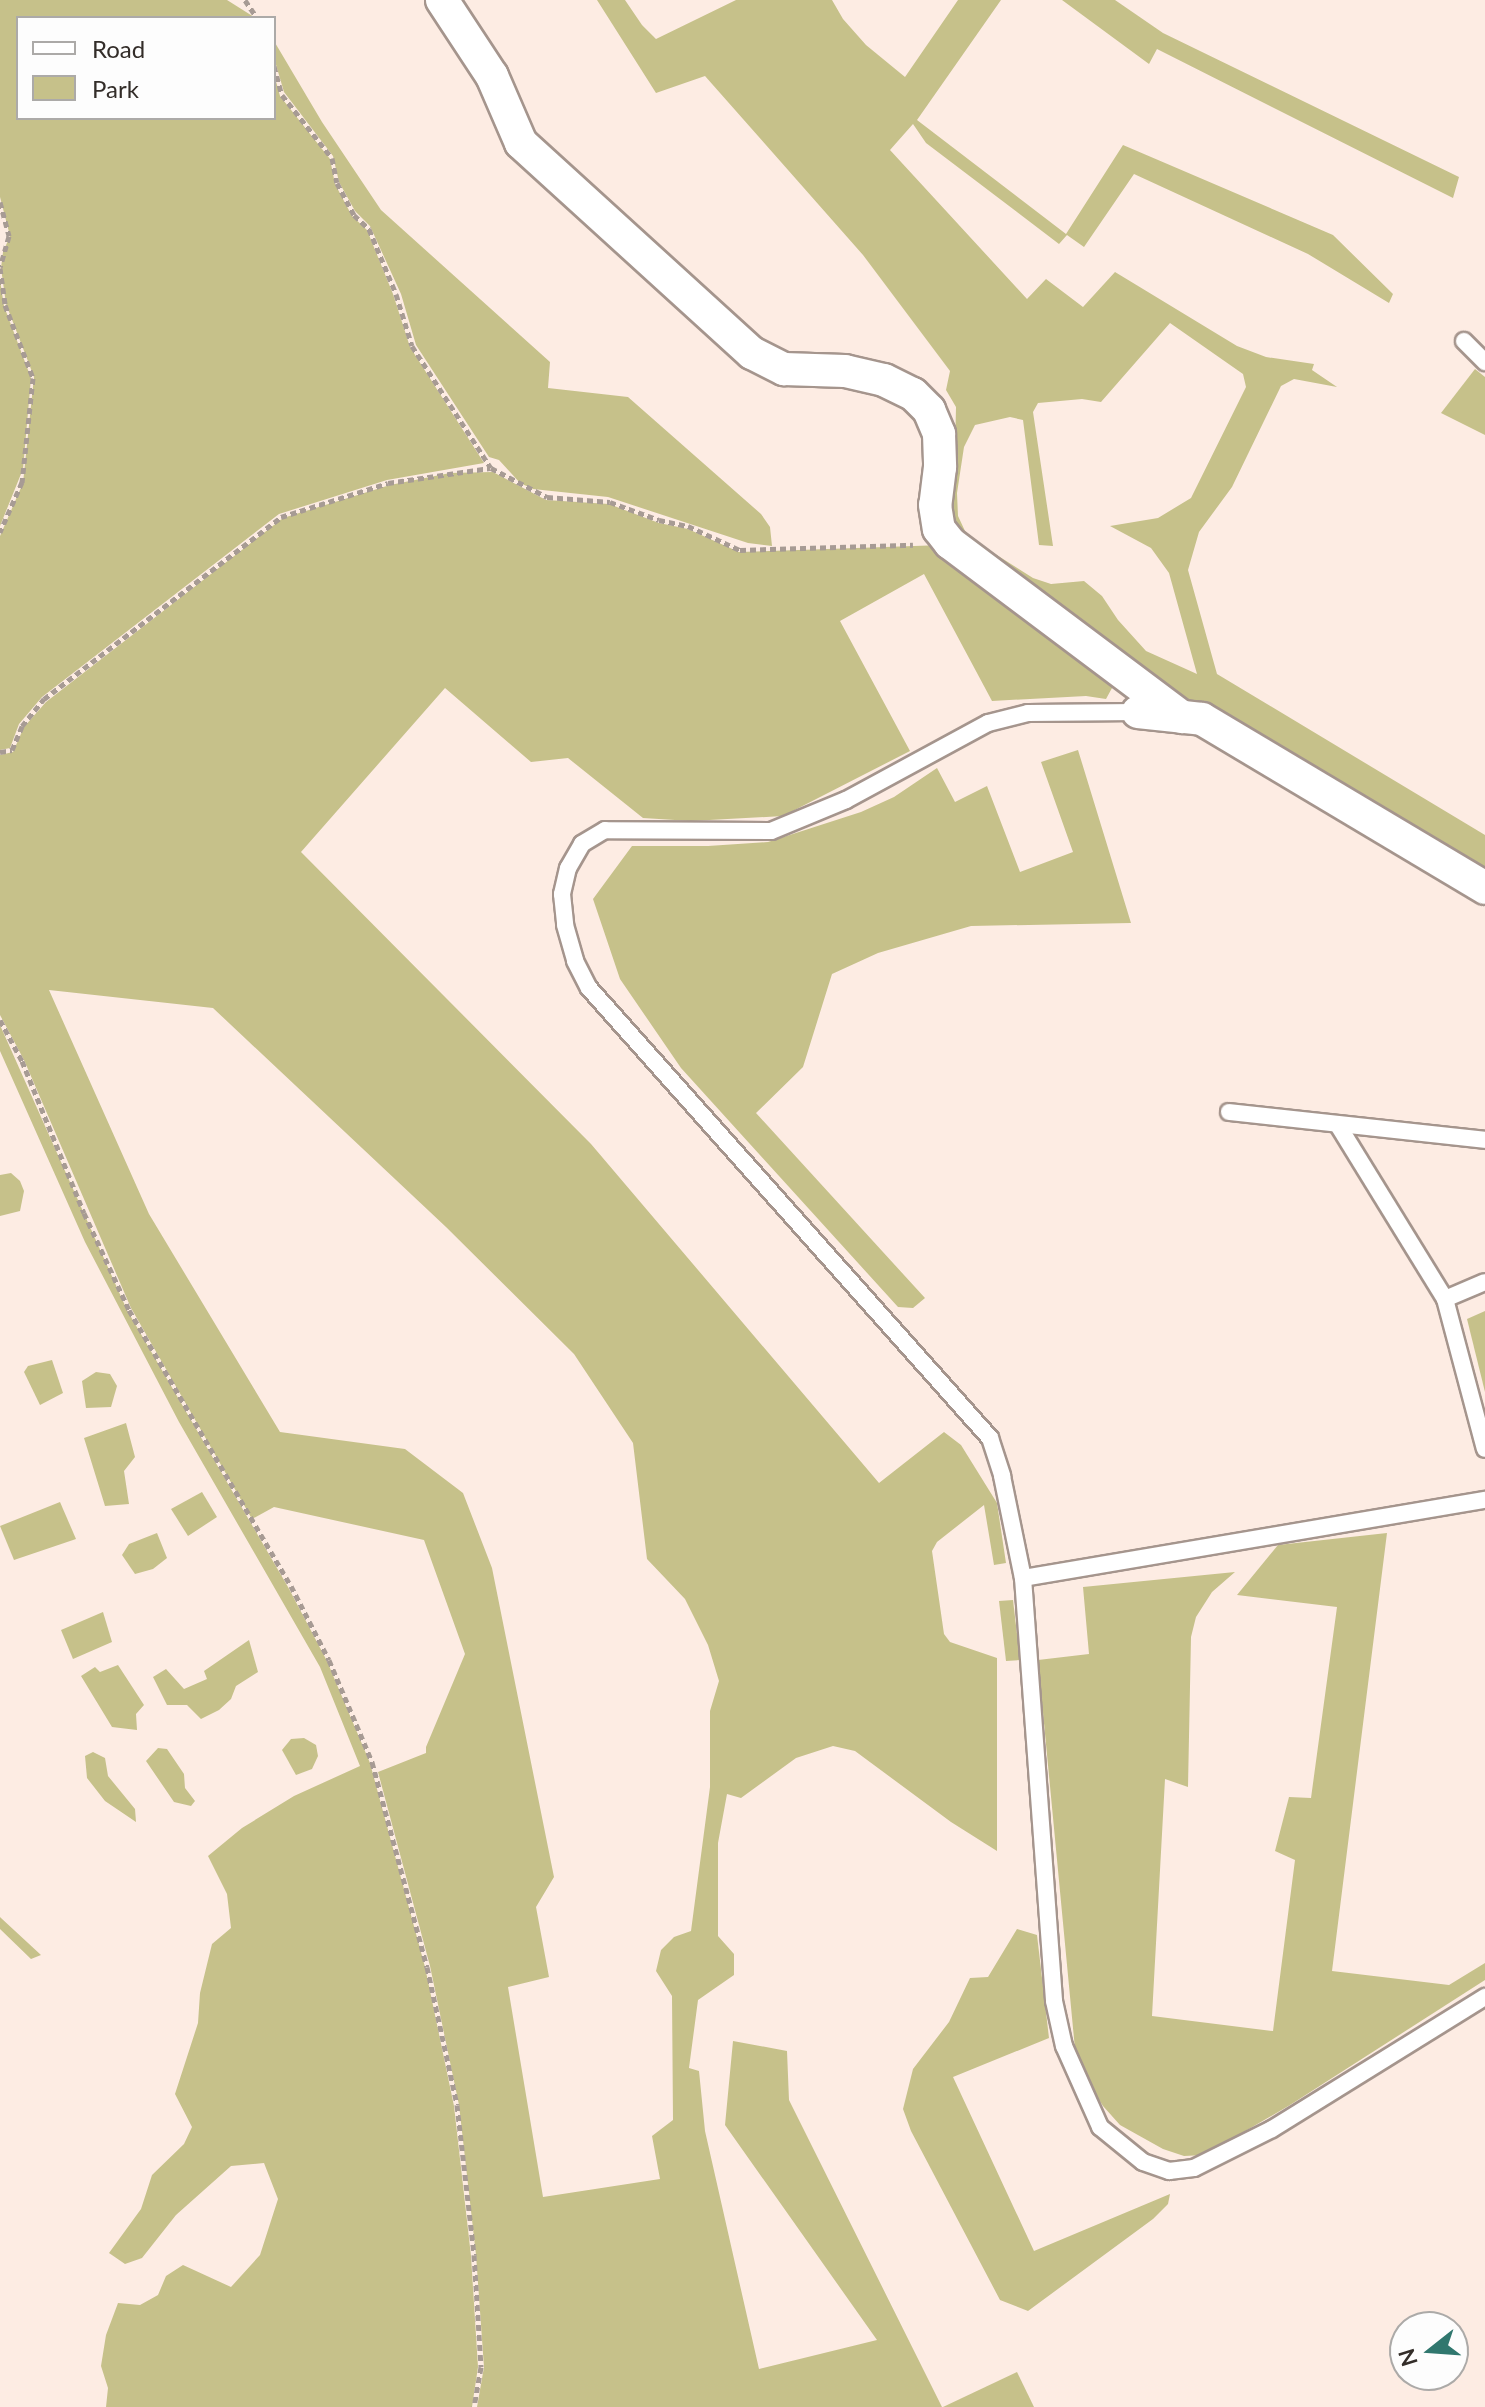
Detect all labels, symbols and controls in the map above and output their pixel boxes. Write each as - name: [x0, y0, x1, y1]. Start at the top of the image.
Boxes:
- legend: [16, 16, 276, 120]
- text: Road: [92, 34, 145, 63]
- text: Park: [92, 74, 139, 103]
- north arrow: [1389, 2311, 1469, 2391]
- text: N: [1392, 2346, 1423, 2370]

